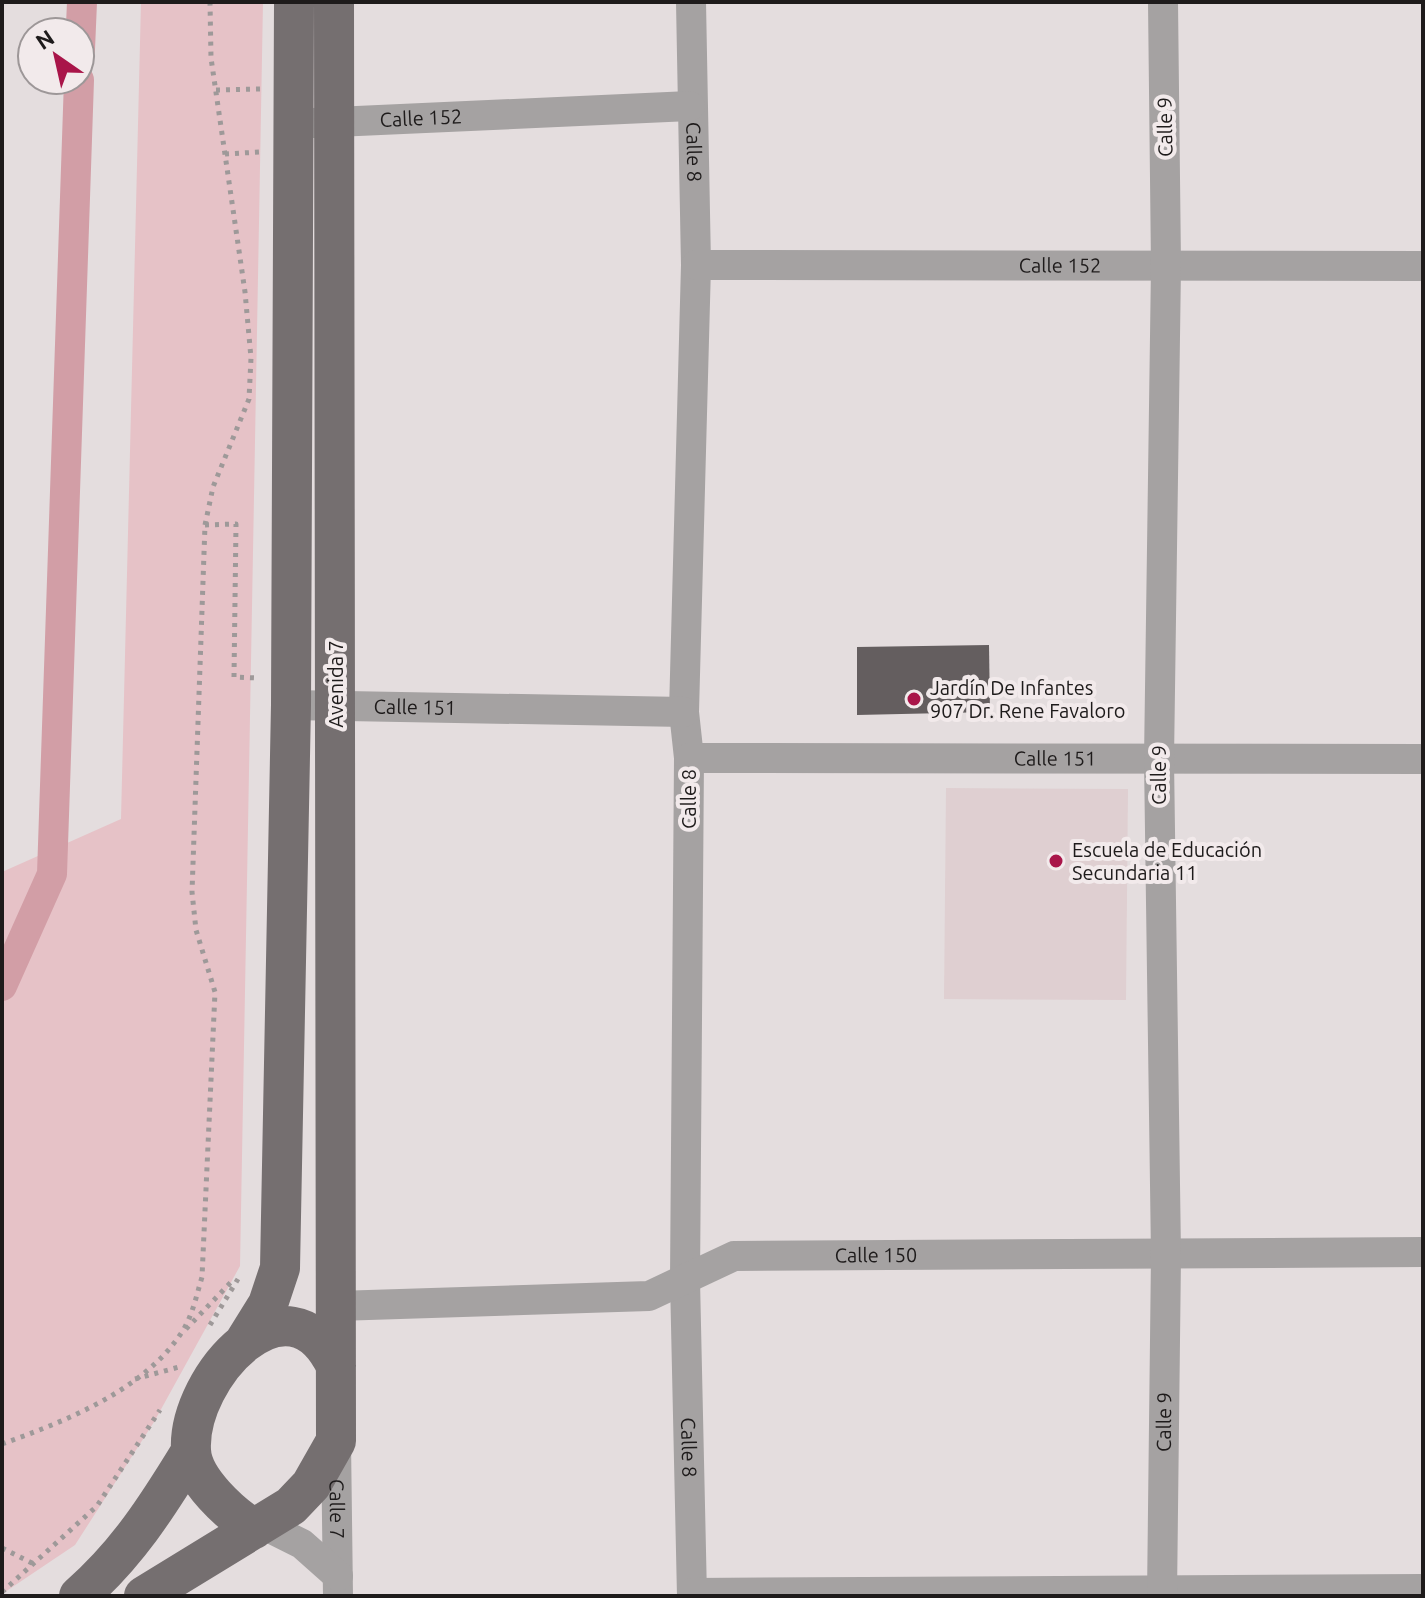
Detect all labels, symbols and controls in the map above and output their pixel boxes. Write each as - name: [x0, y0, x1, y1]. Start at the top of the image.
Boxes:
- north arrow: [16, 16, 96, 96]
- text: N: [31, 24, 58, 54]
- street label: Calle 9: [1152, 97, 1177, 157]
- street label: Calle 152: [379, 104, 463, 131]
- street label: Calle 8: [682, 122, 706, 182]
- street label: Calle 152: [1019, 253, 1101, 277]
- street label: Avenida 7: [324, 640, 347, 728]
- place label: Jardín De Infantes 907 Dr. Rene Favaloro: [930, 676, 1125, 722]
- marker: Jardín De Infantes 907 Dr. Rene Favaloro: [905, 690, 923, 708]
- street label: Calle 151: [374, 694, 456, 719]
- street label: Calle 9: [1147, 745, 1170, 805]
- street label: Calle 151: [1014, 746, 1096, 770]
- street label: Calle 8: [677, 769, 700, 829]
- place label: Escuela de Educación Secundaria 11: [1072, 838, 1262, 884]
- marker: Escuela de Educación Secundaria 11: [1047, 852, 1065, 870]
- street label: Calle 150: [835, 1243, 917, 1266]
- street label: Calle 9: [1152, 1392, 1175, 1452]
- street label: Calle 8: [677, 1417, 701, 1478]
- street label: Calle 7: [325, 1479, 349, 1539]

